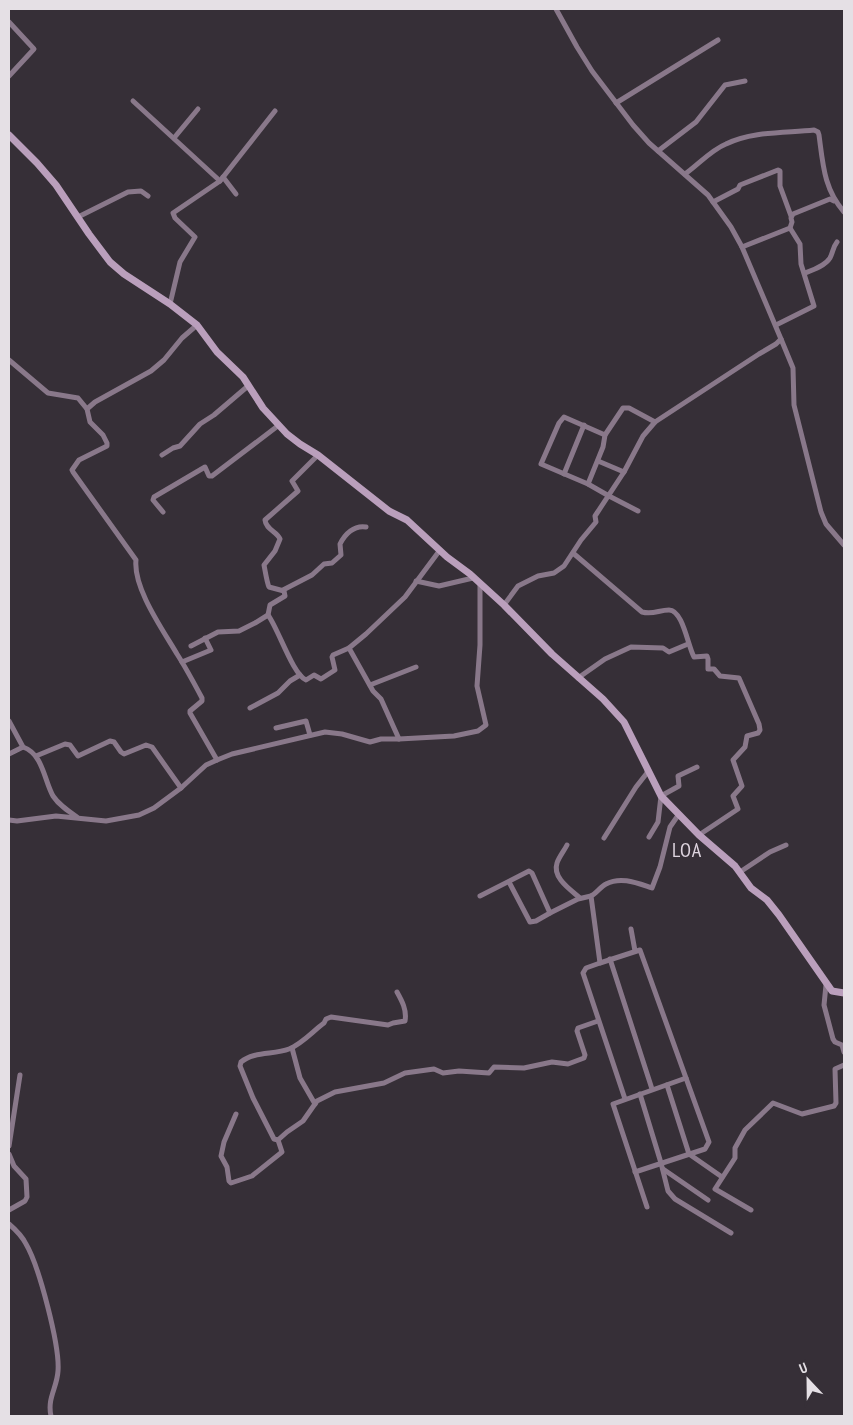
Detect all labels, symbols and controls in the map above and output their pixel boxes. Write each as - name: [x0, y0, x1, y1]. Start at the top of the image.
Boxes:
- district label: LOA: [672, 837, 702, 863]
- north arrow: [783, 1355, 833, 1405]
- text: U: [796, 1358, 810, 1378]

